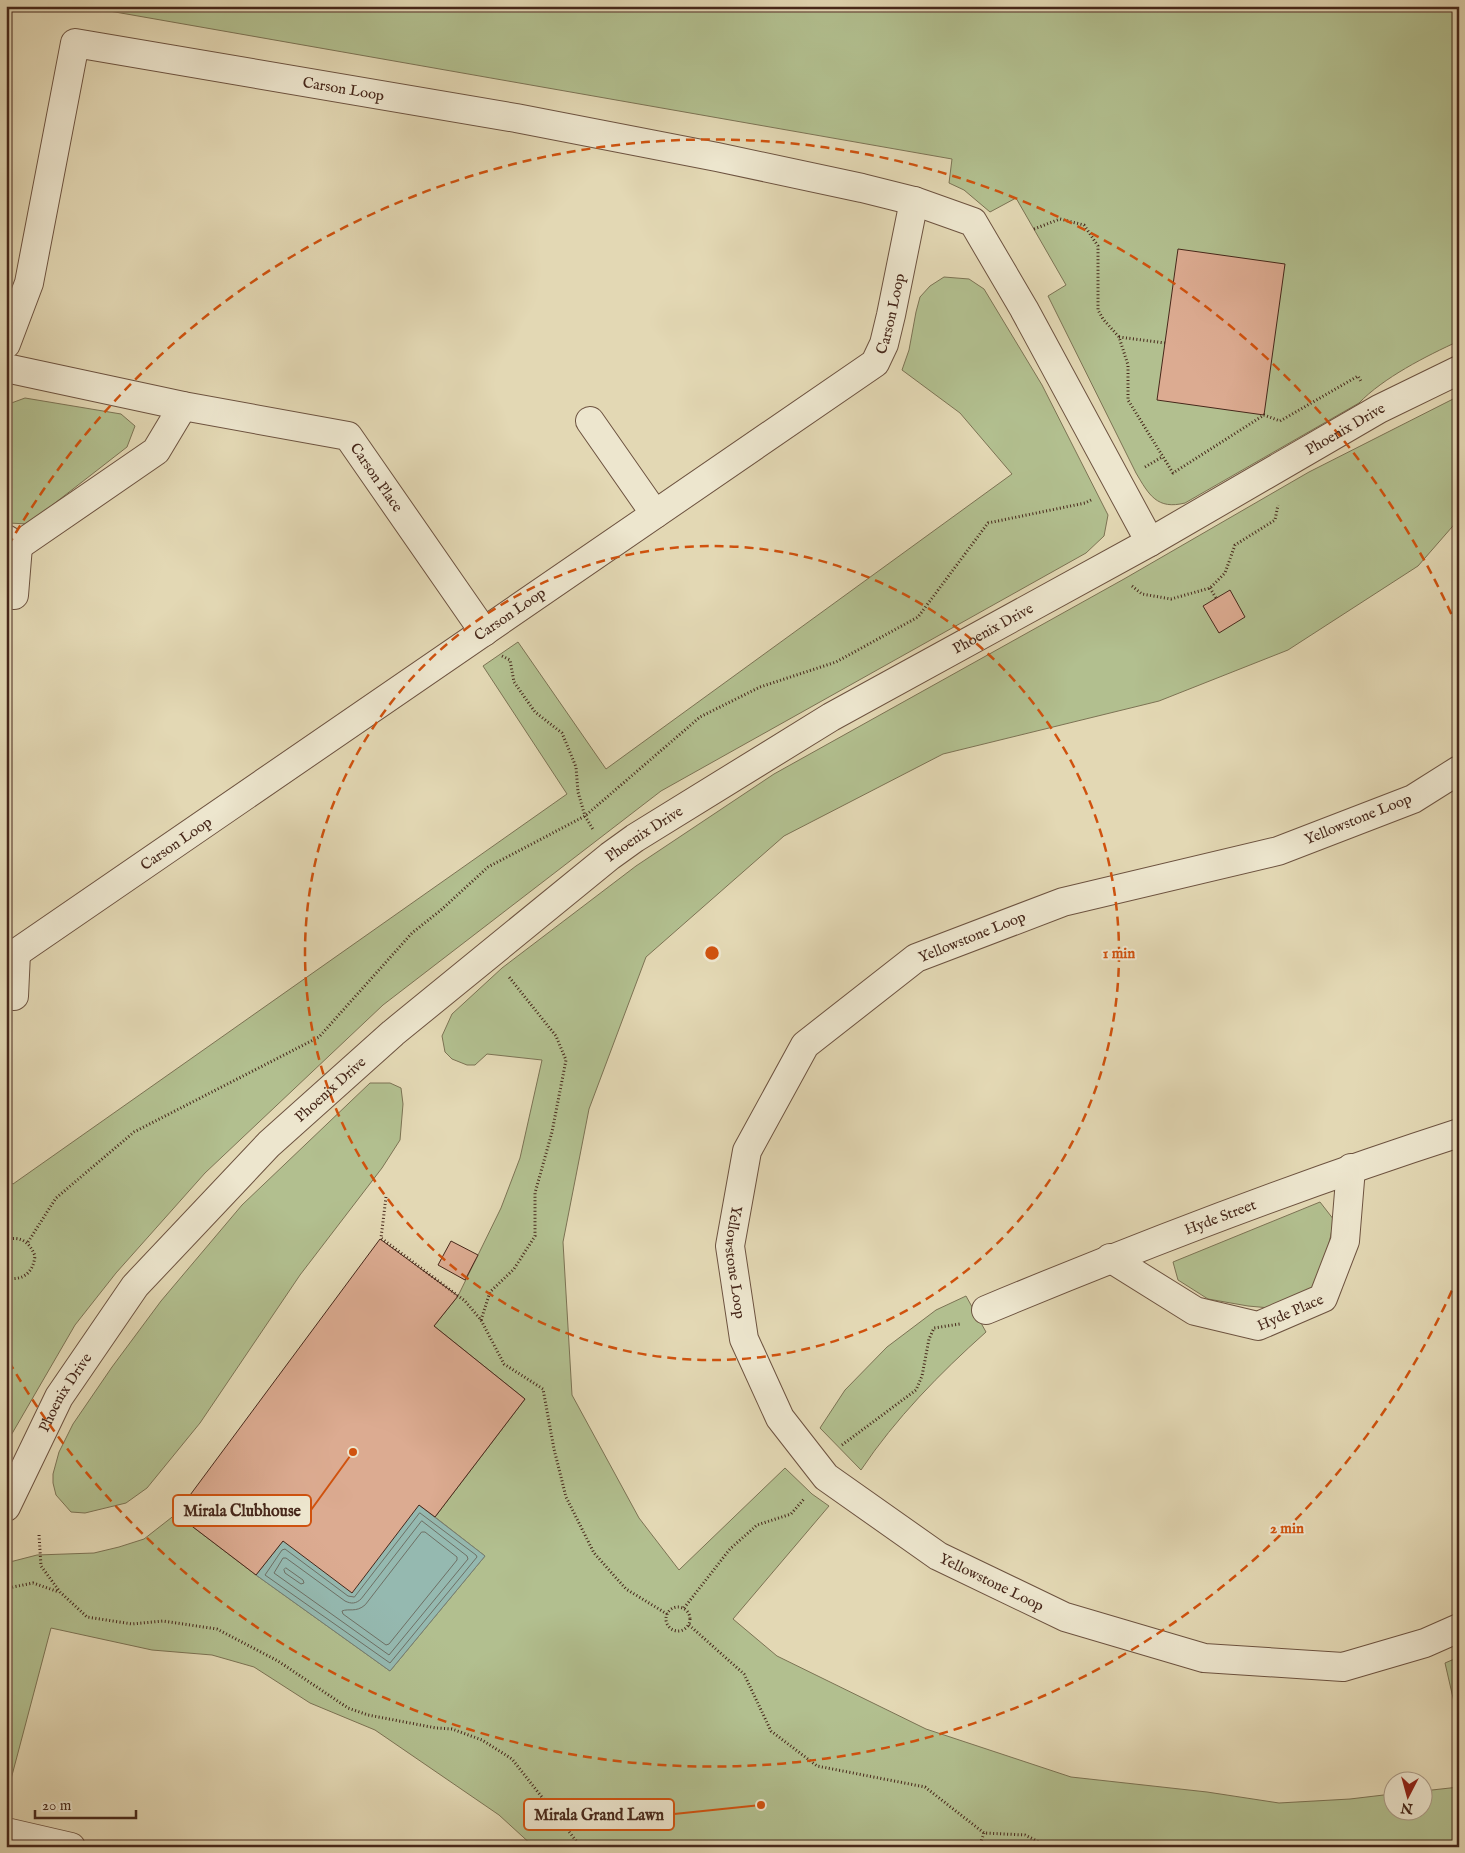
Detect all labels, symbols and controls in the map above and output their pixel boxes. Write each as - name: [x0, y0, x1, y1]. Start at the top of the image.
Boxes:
- street label: Carson Loop: [301, 72, 386, 105]
- street label: Carson Loop: [871, 272, 909, 357]
- street label: Phoenix Drive: [1302, 398, 1388, 459]
- street label: Carson Place: [346, 439, 407, 516]
- street label: Carson Loop: [470, 583, 549, 645]
- street label: Phoenix Drive: [949, 598, 1037, 658]
- street label: Yellowstone Loop: [1302, 789, 1414, 849]
- street label: Phoenix Drive: [601, 801, 686, 866]
- street label: Carson Loop: [137, 812, 215, 874]
- street label: Yellowstone Loop: [916, 907, 1028, 967]
- centre of rings: [703, 944, 721, 962]
- text: 1 min: [1103, 944, 1135, 963]
- street label: Phoenix Drive: [291, 1052, 370, 1126]
- street label: Hyde Street: [1182, 1195, 1259, 1239]
- street label: Yellowstone Loop: [720, 1204, 750, 1320]
- street label: Hyde Place: [1254, 1289, 1326, 1335]
- street label: Phoenix Drive: [34, 1349, 96, 1435]
- callout: Mirala Clubhouse: [173, 1495, 311, 1526]
- text: Mirala Clubhouse: [183, 1502, 302, 1522]
- text: 2 min: [1270, 1519, 1304, 1538]
- street label: Yellowstone Loop: [936, 1549, 1047, 1615]
- north arrow: [1382, 1770, 1432, 1820]
- scale bar: [35, 1788, 136, 1820]
- text: 20 m: [42, 1796, 72, 1815]
- text: N: [1400, 1798, 1415, 1818]
- callout: Mirala Grand Lawn: [524, 1799, 674, 1830]
- text: Mirala Grand Lawn: [534, 1806, 665, 1826]

